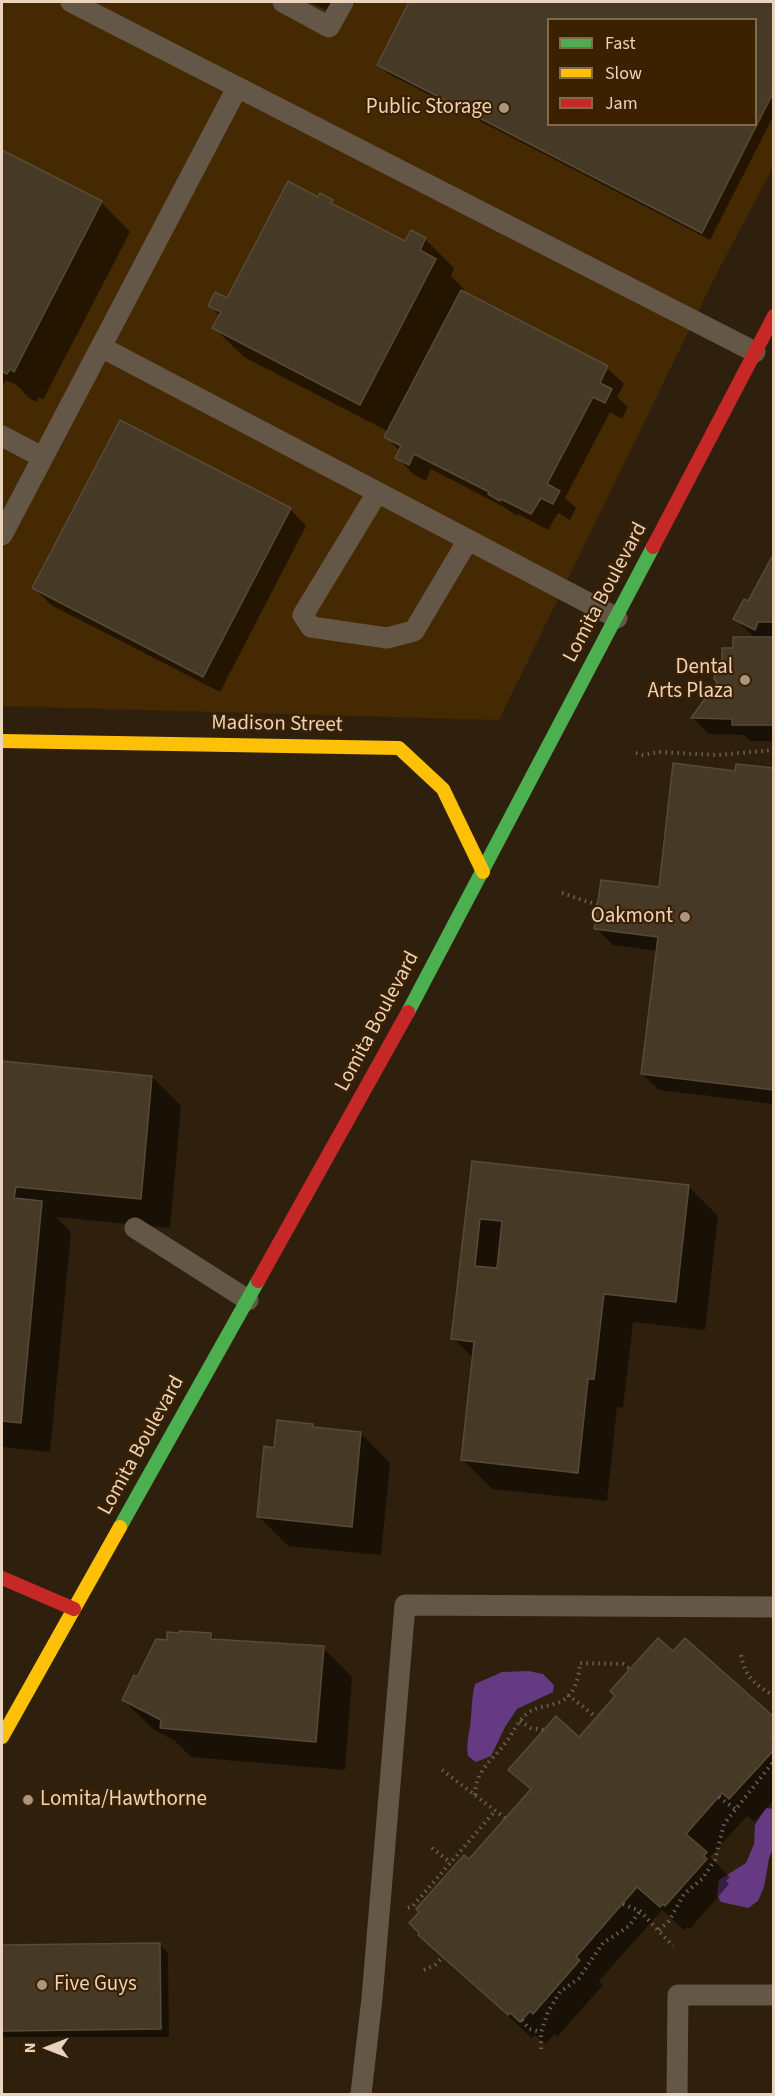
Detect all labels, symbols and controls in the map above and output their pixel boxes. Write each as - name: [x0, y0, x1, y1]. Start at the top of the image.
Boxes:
- legend: [547, 18, 757, 126]
- text: Fast: [605, 31, 636, 56]
- text: Slow: [605, 61, 642, 86]
- text: Jam: [605, 91, 638, 116]
- place label: Public Storage: [366, 95, 492, 121]
- marker: Public Storage: [497, 101, 511, 115]
- street label: Lomita Boulevard: [558, 519, 654, 667]
- place label: Dental Arts Plaza: [648, 655, 733, 705]
- marker: Dental Arts Plaza: [738, 673, 752, 687]
- street label: Madison Street: [211, 711, 343, 739]
- place label: Oakmont: [591, 904, 673, 930]
- marker: Oakmont: [678, 910, 692, 924]
- street label: Lomita Boulevard: [330, 948, 426, 1096]
- street label: Lomita Boulevard: [93, 1372, 191, 1520]
- place label: Lomita/Hawthorne: [40, 1787, 207, 1813]
- marker: Lomita/Hawthorne: [21, 1793, 35, 1807]
- place label: Five Guys: [54, 1972, 137, 1998]
- marker: Five Guys: [35, 1978, 49, 1992]
- north arrow: [18, 2018, 78, 2078]
- text: N: [19, 2043, 41, 2053]

